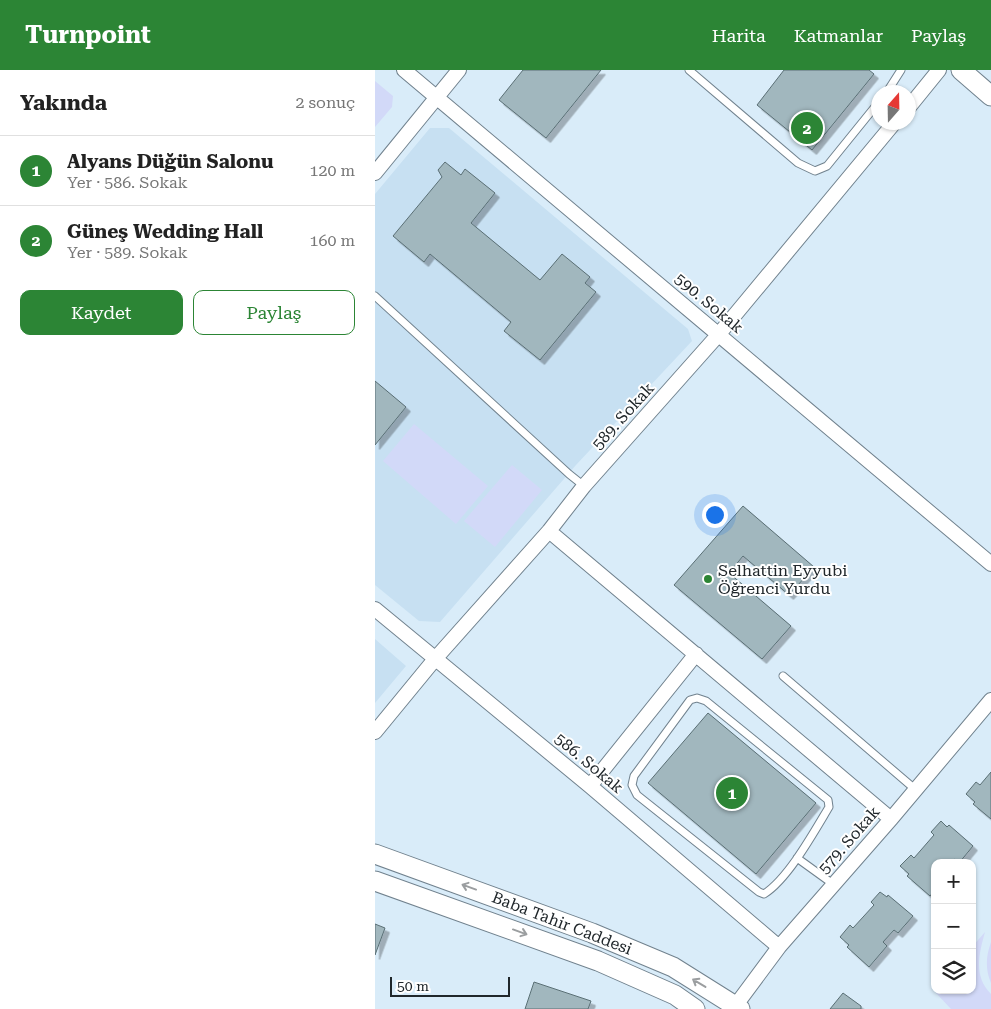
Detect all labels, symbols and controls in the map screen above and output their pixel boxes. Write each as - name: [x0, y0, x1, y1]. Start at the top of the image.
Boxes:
- text: Turnpoint: [25, 21, 151, 49]
- text: Harita: [712, 25, 766, 46]
- text: Katmanlar: [794, 25, 883, 46]
- text: Paylaş: [911, 25, 966, 46]
- north arrow: [871, 85, 916, 130]
- text: Yakında: [20, 91, 107, 115]
- text: 2 sonuç: [296, 93, 355, 112]
- pin: 2: [791, 109, 823, 147]
- text: Alyans Düğün Salonu: [67, 150, 273, 173]
- text: 1: [32, 161, 40, 180]
- text: 120 m: [309, 161, 355, 180]
- text: Yer · 586. Sokak: [67, 173, 188, 192]
- text: Güneş Wedding Hall: [67, 220, 263, 243]
- text: 2: [32, 231, 40, 250]
- text: 160 m: [309, 231, 355, 250]
- text: Yer · 589. Sokak: [67, 243, 188, 262]
- street label: 590. Sokak: [671, 269, 747, 337]
- button: Kaydet: [20, 290, 183, 335]
- button: Paylaş: [193, 290, 355, 335]
- street label: 589. Sokak: [588, 379, 658, 453]
- your location: [702, 502, 728, 528]
- place label: Selhattin Eyyubi Öğrenci Yurdu: [718, 561, 847, 598]
- marker: Selhattin Eyyubi Öğrenci Yurdu: [702, 573, 714, 585]
- street label: 586. Sokak: [551, 729, 627, 797]
- pin: 1: [716, 774, 748, 812]
- street label: 579. Sokak: [814, 802, 884, 878]
- map controls: [931, 859, 976, 994]
- button: +: [931, 859, 976, 904]
- one-way arrow: [462, 882, 477, 891]
- street label: Baba Tahir Caddesi: [489, 888, 635, 958]
- button: −: [931, 904, 976, 949]
- one-way arrow: [512, 928, 528, 938]
- button: layers: [931, 949, 976, 994]
- scale bar: [390, 974, 510, 997]
- one-way arrow: [693, 977, 707, 987]
- text: 50 m: [397, 978, 429, 994]

